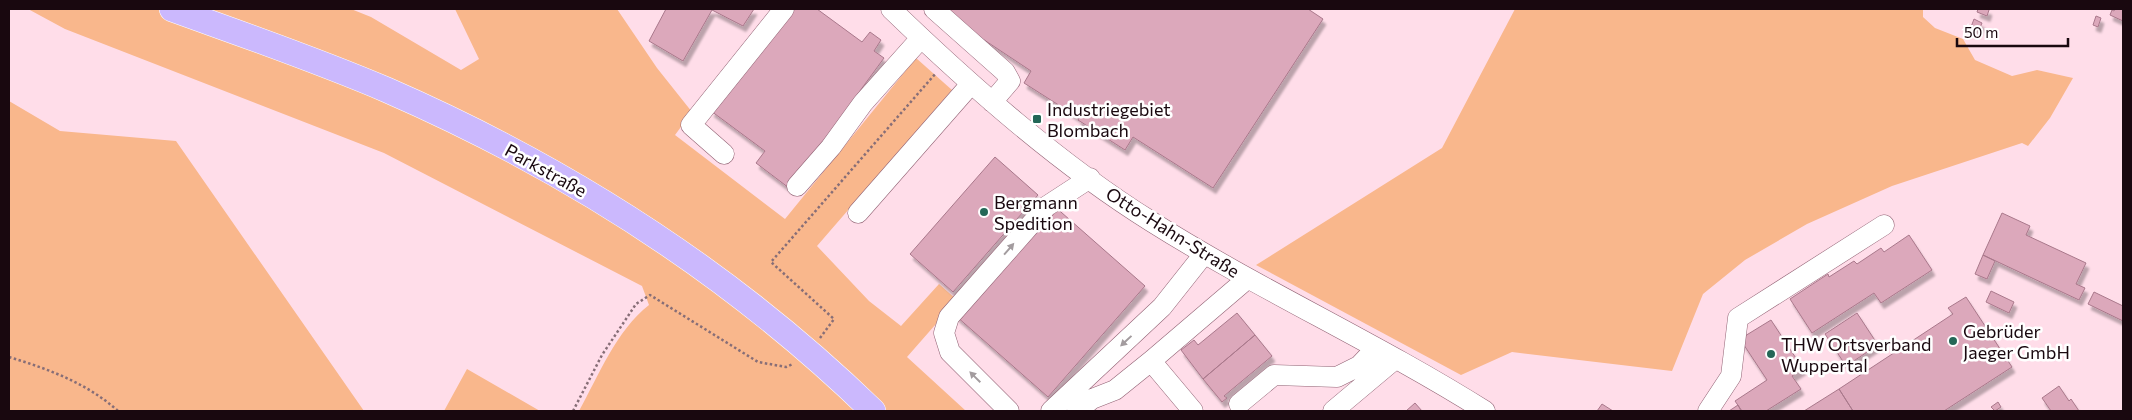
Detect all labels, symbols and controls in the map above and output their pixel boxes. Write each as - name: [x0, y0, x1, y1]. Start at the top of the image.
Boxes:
- scale bar: [1957, 15, 2068, 47]
- text: 50 m: [1964, 23, 1998, 41]
- place label: Industriegebiet Blombach: [1047, 98, 1171, 141]
- marker: Industriegebiet Blombach: [1031, 113, 1043, 125]
- street label: Parkstraße: [501, 139, 591, 201]
- street label: Otto-Hahn-Straße: [1102, 182, 1244, 282]
- place label: Bergmann Spedition: [994, 191, 1078, 234]
- marker: Bergmann Spedition: [978, 206, 990, 218]
- one-way arrow: [1003, 243, 1015, 255]
- place label: Gebrüder Jaeger GmbH: [1963, 320, 2070, 363]
- place label: THW Ortsverband Wuppertal: [1781, 333, 1932, 376]
- one-way arrow: [1121, 335, 1133, 347]
- marker: Gebrüder Jaeger GmbH: [1947, 335, 1959, 347]
- marker: THW Ortsverband Wuppertal: [1765, 348, 1777, 360]
- one-way arrow: [969, 371, 981, 383]

